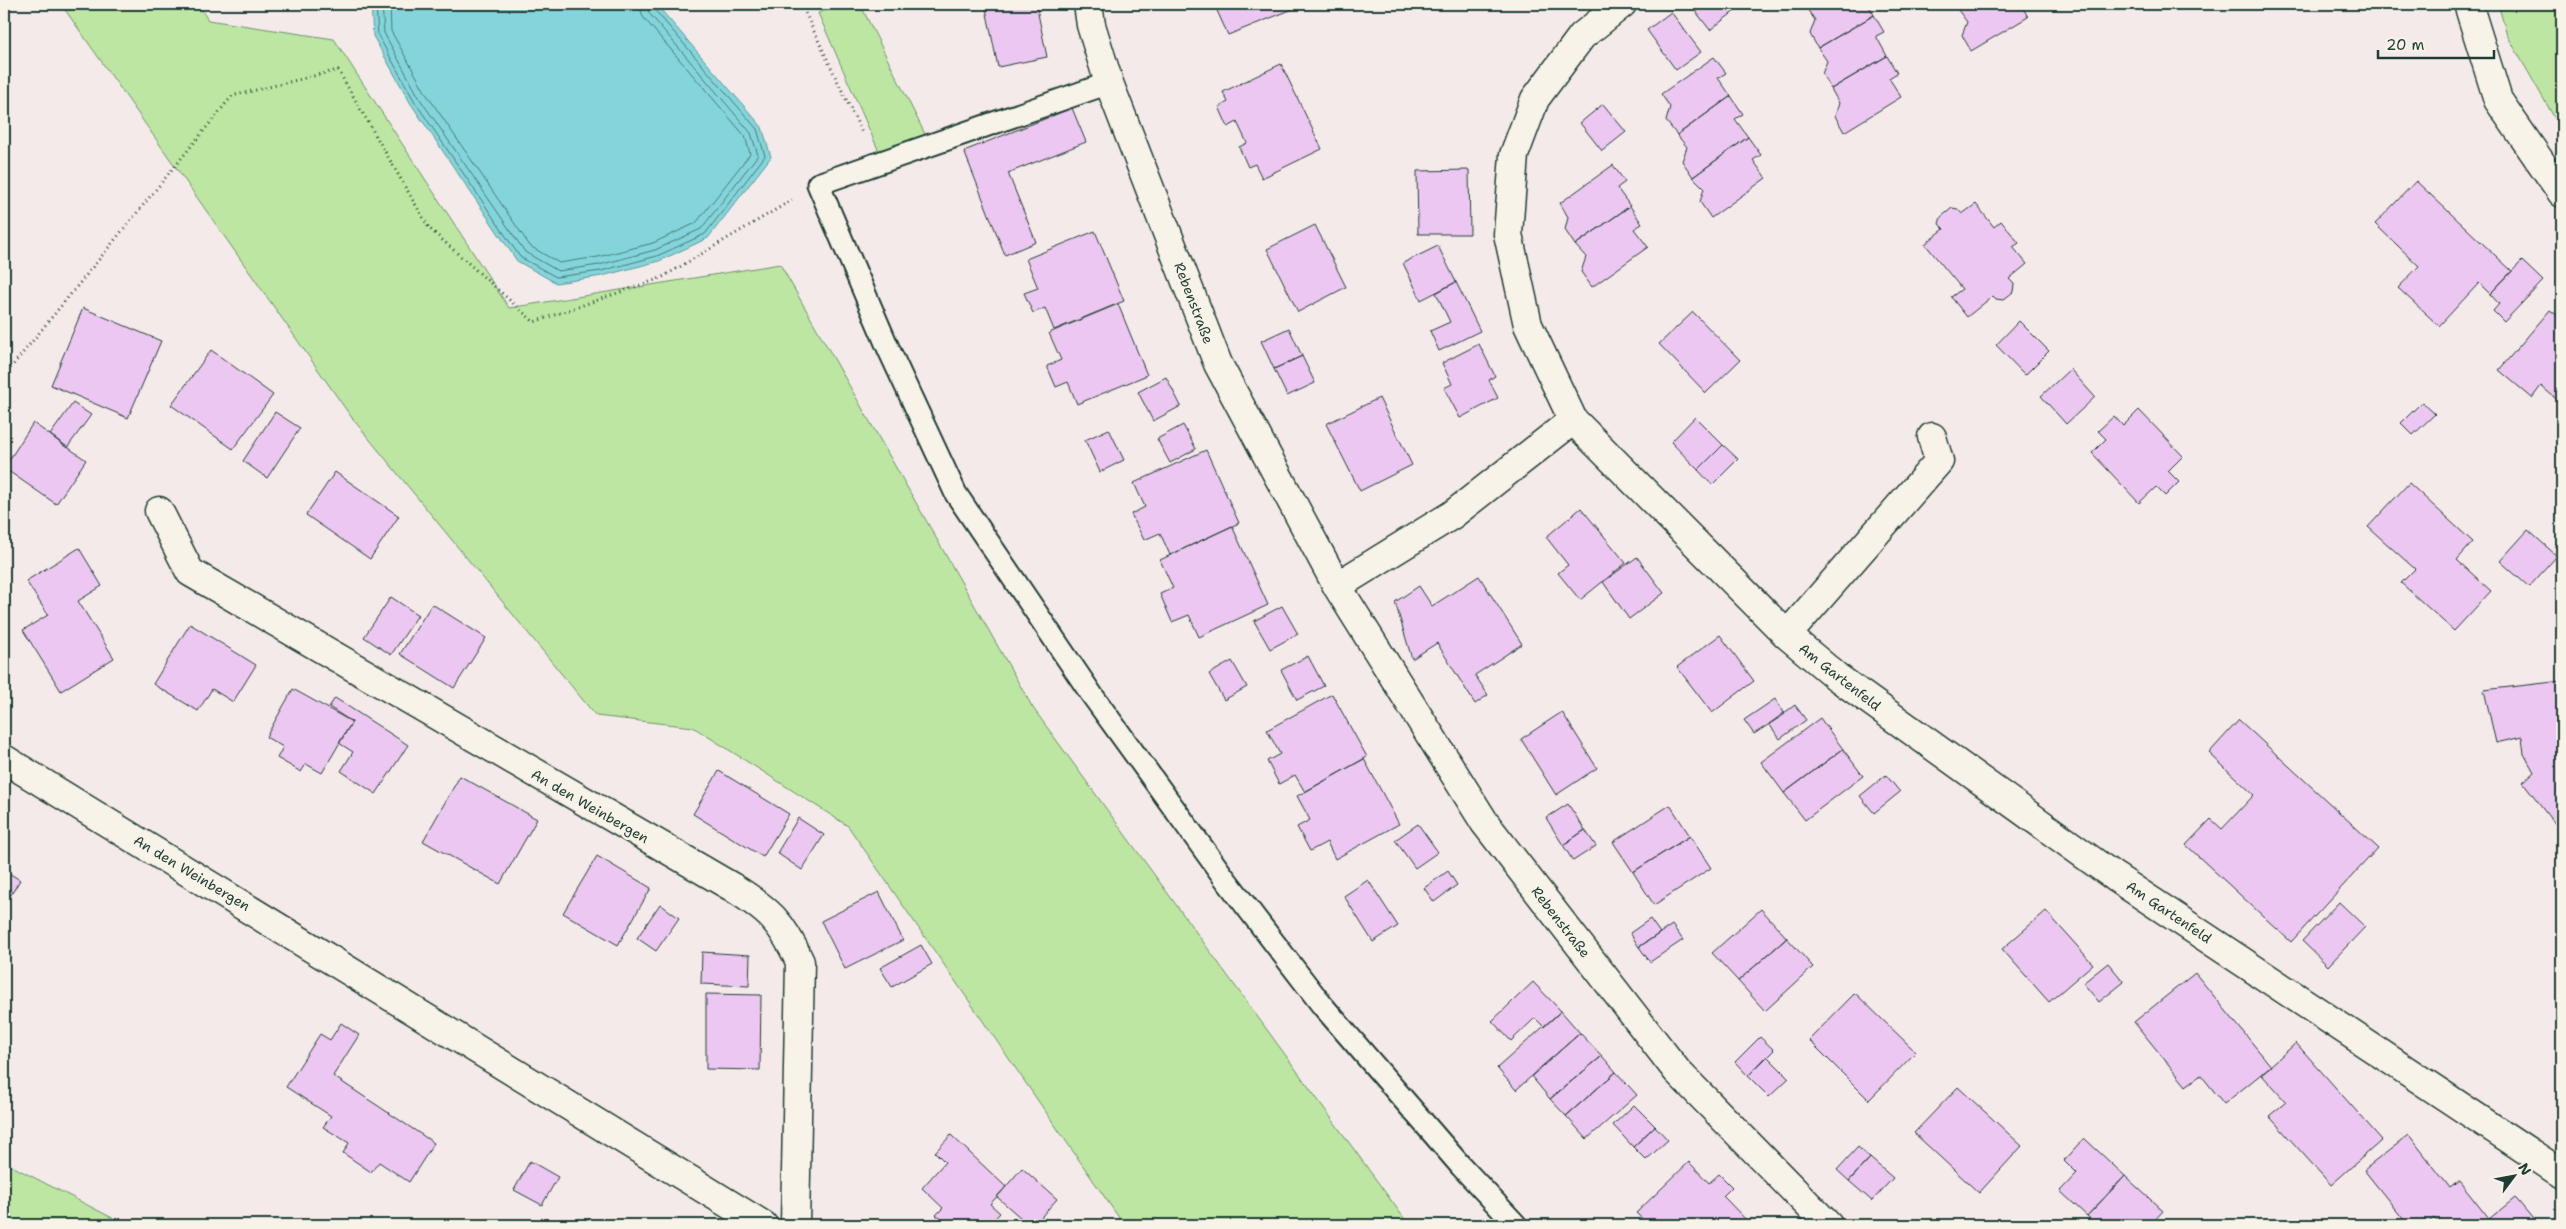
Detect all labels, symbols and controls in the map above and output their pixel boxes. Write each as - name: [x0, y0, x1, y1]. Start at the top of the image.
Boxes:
- scale bar: [2378, 28, 2495, 60]
- text: 20 m: [2386, 35, 2425, 55]
- street label: Rebenstraße: [1170, 260, 1218, 346]
- street label: Am Gartenfeld: [1795, 639, 1885, 715]
- street label: An den Weinbergen: [528, 765, 652, 847]
- street label: An den Weinbergen: [130, 831, 254, 915]
- street label: Am Gartenfeld: [2123, 877, 2215, 947]
- street label: Rebenstraße: [1528, 883, 1595, 961]
- north arrow: [2488, 1152, 2538, 1202]
- text: N: [2514, 1160, 2536, 1179]

